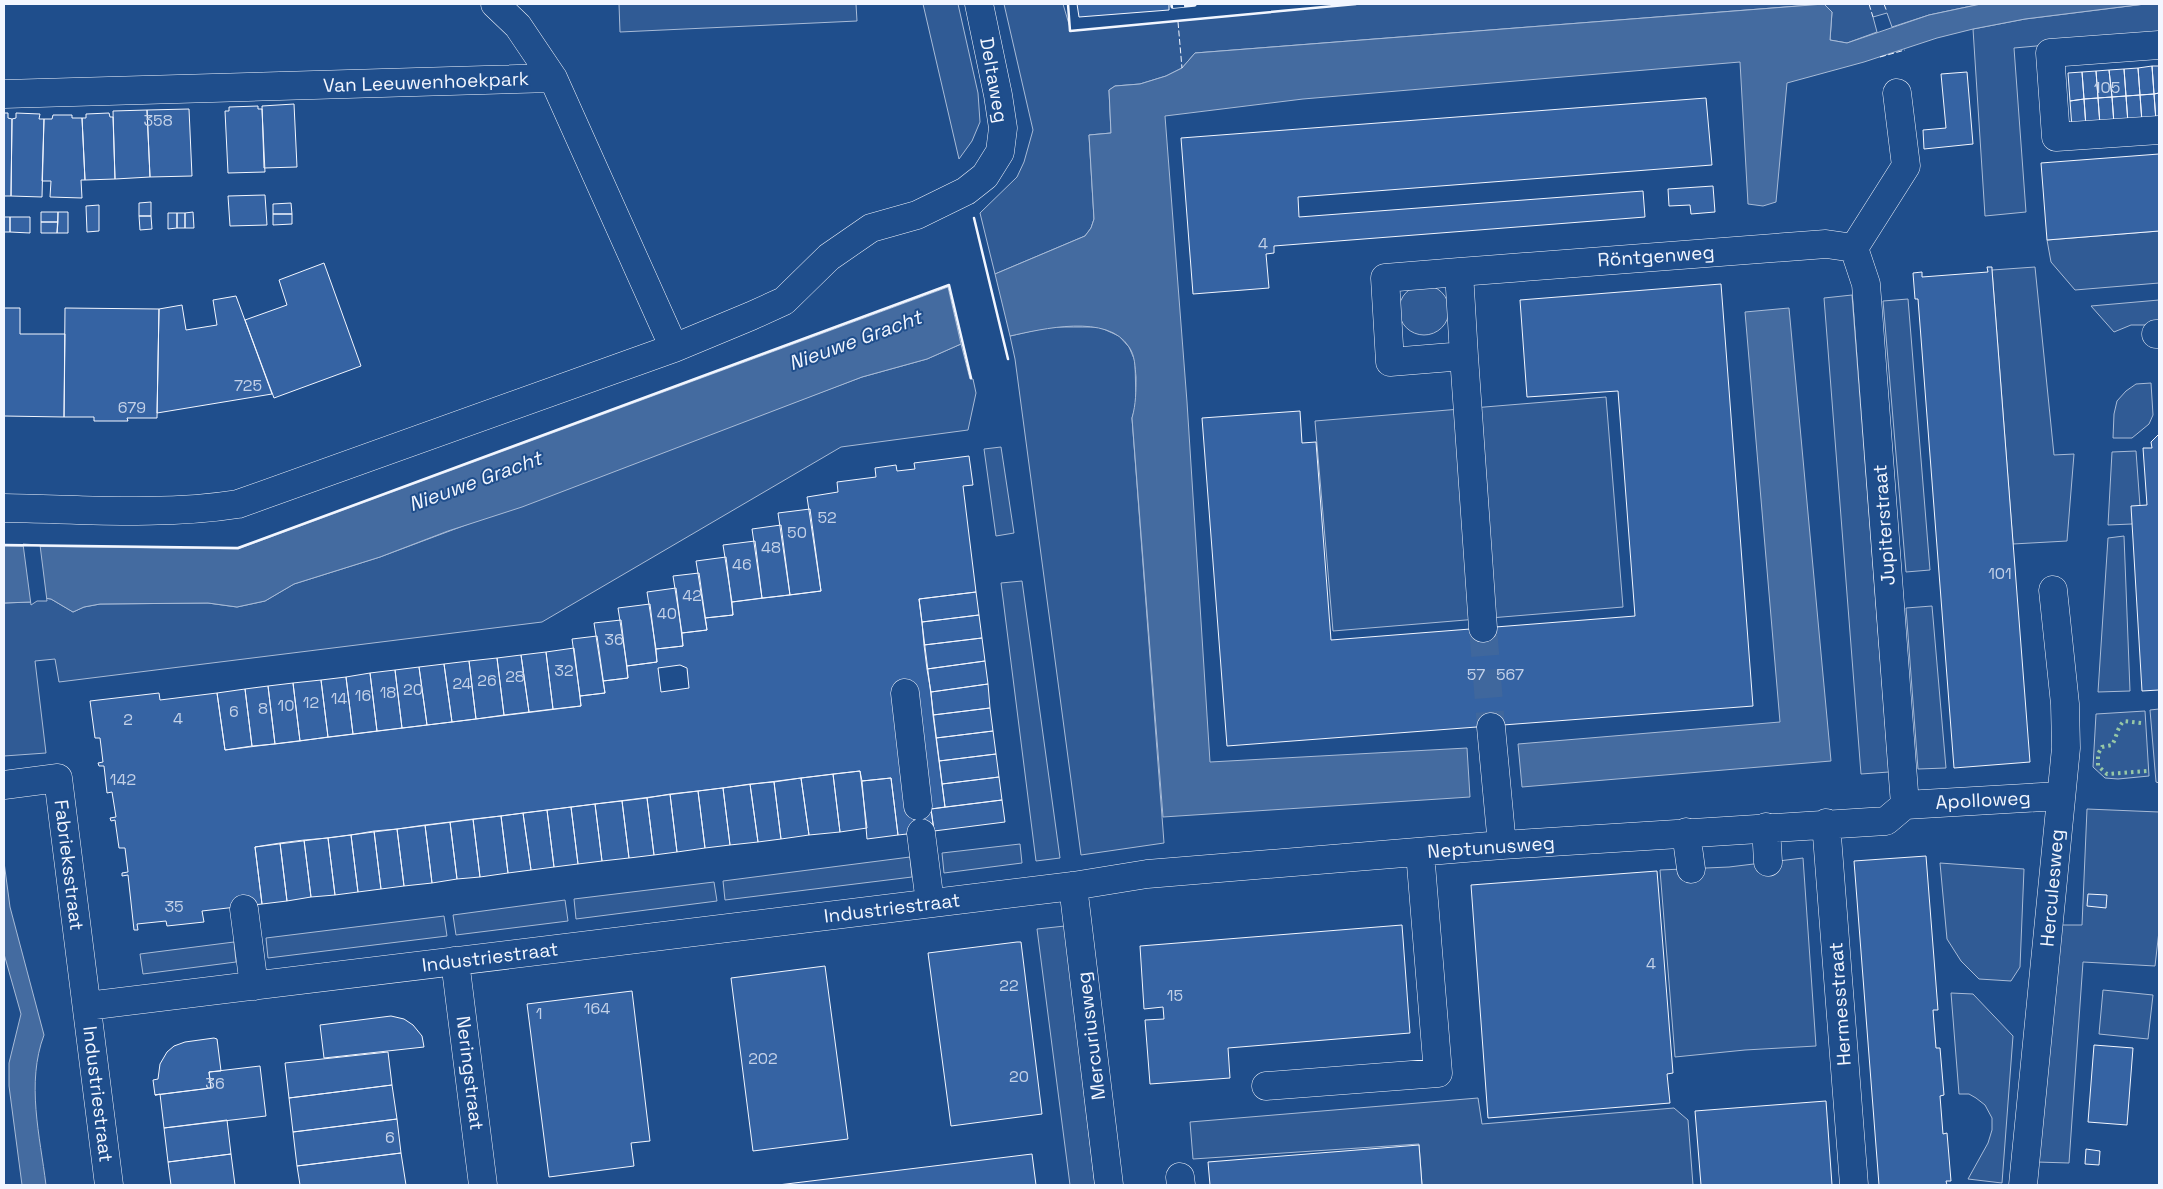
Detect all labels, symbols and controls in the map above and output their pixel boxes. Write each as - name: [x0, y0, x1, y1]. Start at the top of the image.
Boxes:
- street label: Deltaweg: [974, 35, 1014, 125]
- street label: Van Leeuwenhoekpark: [322, 66, 530, 98]
- house number: 105: [2094, 77, 2120, 98]
- house number: 358: [143, 110, 173, 131]
- house number: 4: [1258, 233, 1268, 254]
- street label: Röntgenweg: [1597, 239, 1715, 273]
- water label: Nieuwe Gracht: [785, 303, 927, 376]
- house number: 725: [234, 375, 262, 396]
- house number: 679: [118, 397, 146, 418]
- water label: Nieuwe Gracht: [405, 444, 547, 517]
- street label: Jupiterstraat: [1867, 464, 1901, 586]
- house number: 52: [817, 507, 837, 528]
- house number: 50: [787, 522, 807, 543]
- house number: 48: [761, 537, 781, 558]
- house number: 46: [732, 554, 752, 575]
- house number: 101: [1988, 563, 2012, 584]
- house number: 42: [682, 585, 702, 606]
- house number: 40: [657, 603, 677, 624]
- house number: 36: [604, 629, 624, 650]
- house number: 32: [554, 660, 574, 681]
- house number: 57: [1467, 664, 1485, 685]
- house number: 567: [1496, 664, 1524, 685]
- house number: 28: [505, 666, 525, 687]
- house number: 26: [477, 670, 497, 691]
- house number: 24: [452, 673, 472, 694]
- house number: 20: [403, 679, 423, 700]
- house number: 18: [380, 682, 396, 703]
- house number: 16: [355, 685, 371, 706]
- house number: 14: [331, 688, 347, 709]
- house number: 12: [303, 692, 319, 713]
- house number: 10: [278, 695, 294, 716]
- house number: 8: [258, 698, 268, 719]
- house number: 6: [229, 701, 239, 722]
- house number: 4: [173, 708, 183, 729]
- house number: 2: [123, 709, 133, 730]
- house number: 142: [110, 769, 136, 790]
- street label: Apolloweg: [1935, 785, 2031, 815]
- street label: Fabrieksstraat: [49, 798, 89, 932]
- street label: Herculesweg: [2034, 828, 2070, 948]
- street label: Neptunusweg: [1427, 830, 1555, 864]
- street label: Industriestraat: [822, 887, 962, 929]
- house number: 35: [164, 896, 184, 917]
- street label: Industriestraat: [420, 936, 560, 978]
- street label: Hermesstraat: [1823, 941, 1857, 1067]
- house number: 4: [1646, 953, 1656, 974]
- street label: Mercuriusweg: [1071, 970, 1111, 1102]
- house number: 22: [999, 975, 1019, 996]
- house number: 15: [1167, 985, 1183, 1006]
- house number: 164: [584, 998, 610, 1019]
- house number: 1: [536, 1003, 542, 1024]
- street label: Neringstraat: [451, 1014, 489, 1132]
- street label: Industriestraat: [77, 1024, 119, 1164]
- house number: 202: [748, 1048, 778, 1069]
- house number: 20: [1009, 1066, 1029, 1087]
- house number: 36: [205, 1073, 225, 1094]
- house number: 6: [385, 1127, 395, 1148]

